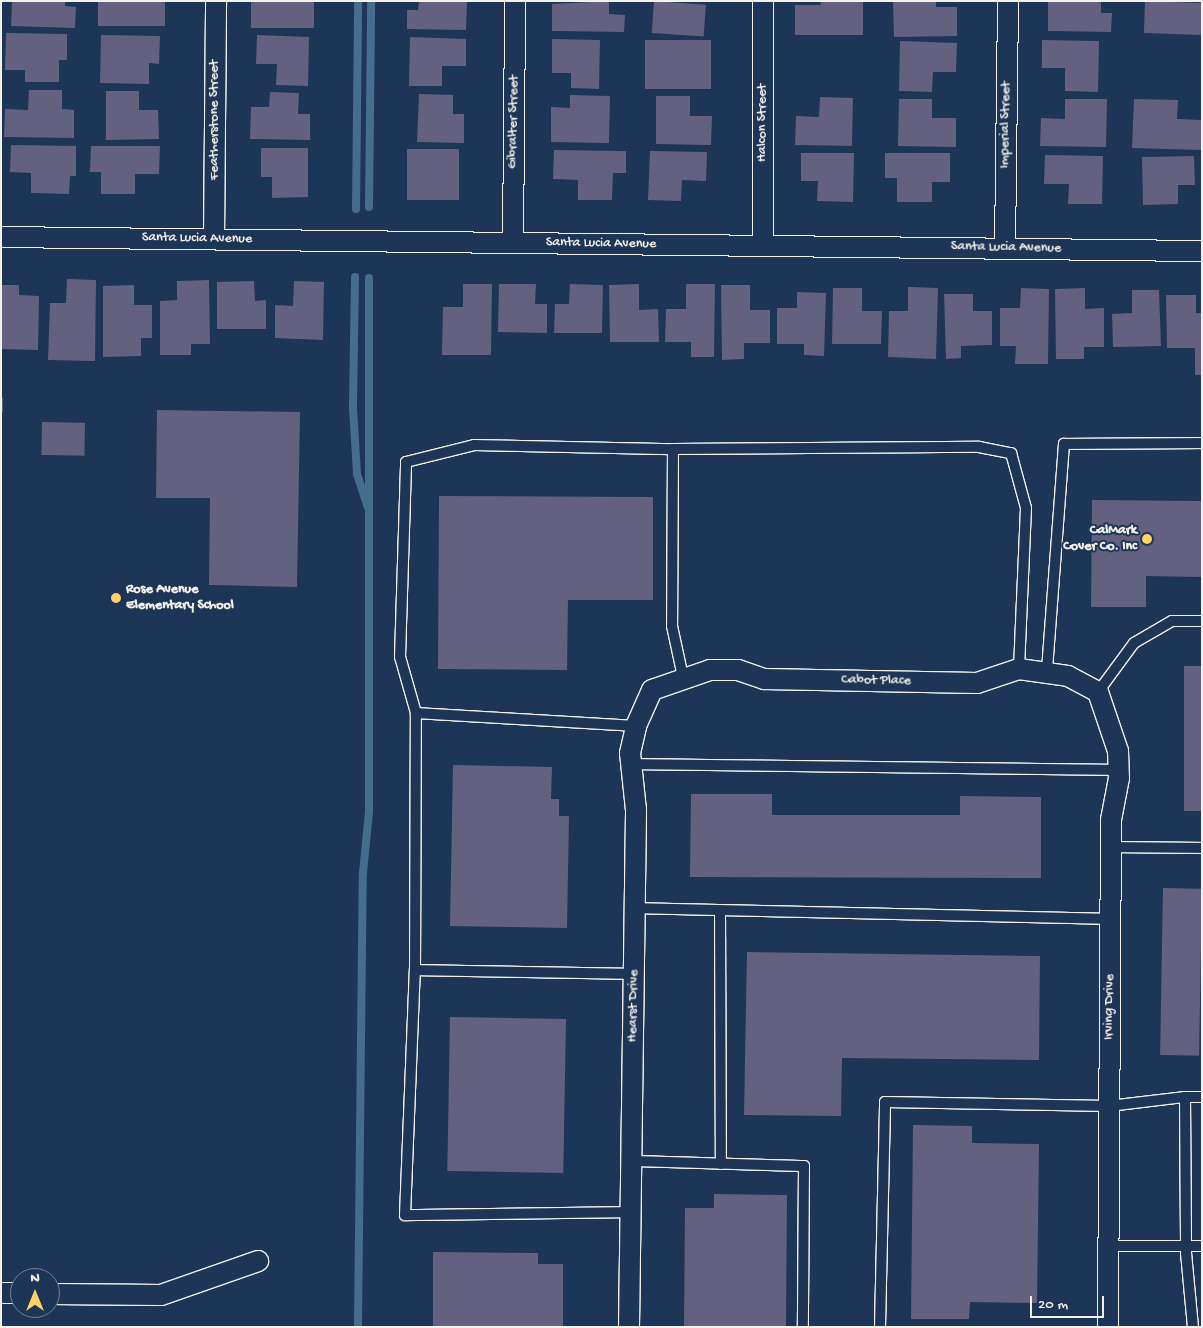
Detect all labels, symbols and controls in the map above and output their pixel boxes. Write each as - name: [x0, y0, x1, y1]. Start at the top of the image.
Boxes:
- street label: Featherstone Street: [207, 60, 223, 180]
- street label: Gibralter Street: [505, 75, 523, 169]
- street label: Imperial Street: [997, 81, 1015, 169]
- street label: Halcon Street: [755, 84, 771, 162]
- street label: Santa Lucia Avenue: [142, 230, 252, 248]
- street label: Santa Lucia Avenue: [546, 235, 656, 253]
- street label: Santa Lucia Avenue: [951, 239, 1061, 257]
- place label: CalMark Cover Co. Inc: [1063, 523, 1137, 556]
- marker: CalMark Cover Co. Inc: [1141, 533, 1153, 545]
- place label: Rose Avenue Elementary School: [126, 582, 234, 614]
- marker: Rose Avenue Elementary School: [110, 592, 122, 604]
- street label: Cabot Place: [841, 672, 911, 690]
- street label: Hearst Drive: [625, 970, 643, 1042]
- street label: Irving Drive: [1101, 974, 1119, 1040]
- north arrow: [10, 1268, 60, 1318]
- text: N: [30, 1270, 40, 1287]
- scale bar: [1033, 1286, 1107, 1318]
- text: 20 m: [1038, 1296, 1068, 1314]

